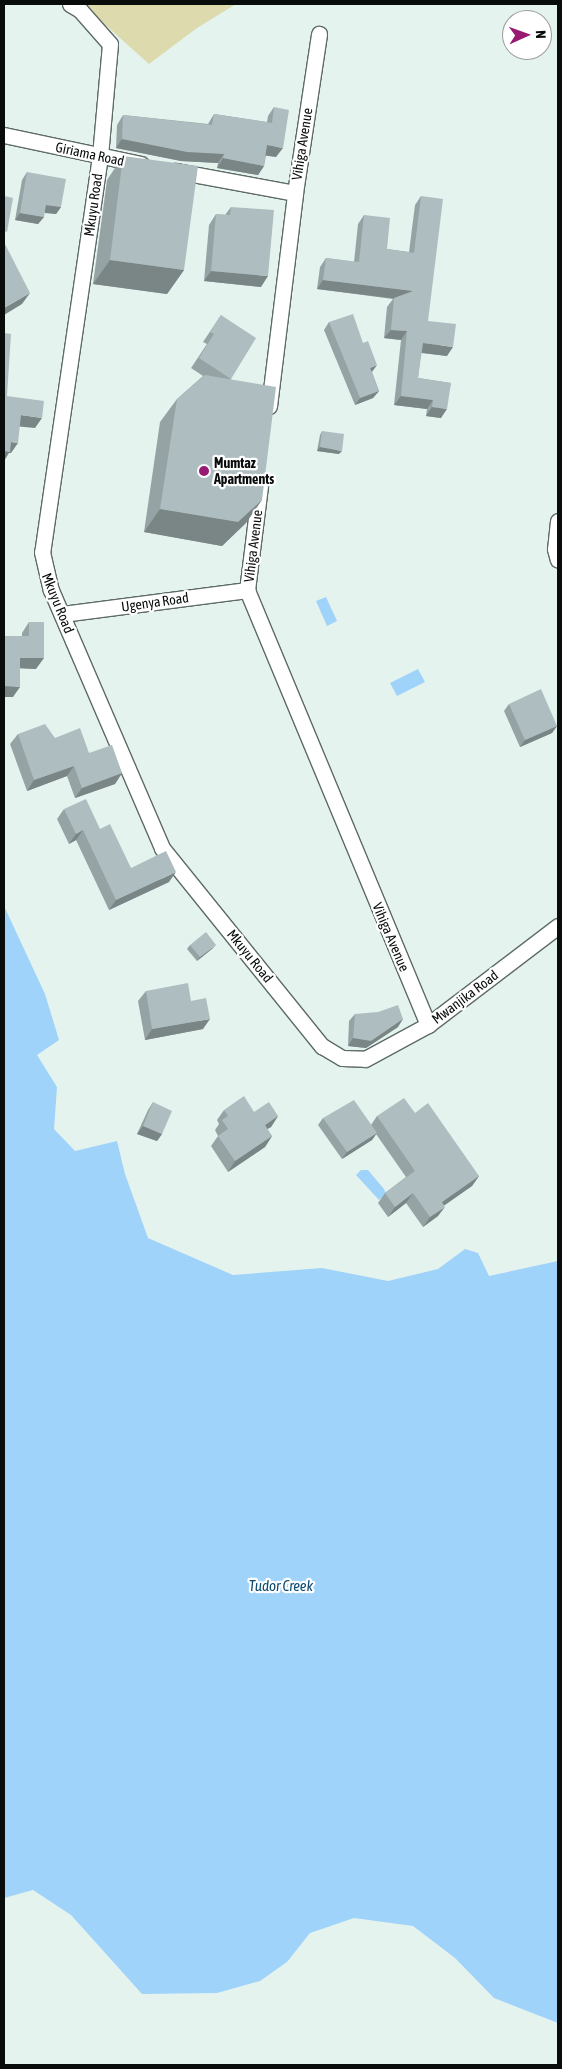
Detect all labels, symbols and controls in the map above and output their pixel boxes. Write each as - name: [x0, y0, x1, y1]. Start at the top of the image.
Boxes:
- north arrow: [502, 10, 552, 60]
- text: N: [533, 30, 549, 39]
- street label: Vihiga Avenue: [288, 107, 316, 181]
- street label: Giriama Road: [54, 139, 126, 169]
- street label: Mkuyu Road: [80, 172, 106, 238]
- place label: Mumtaz Apartments: [214, 455, 274, 488]
- marker: Mumtaz Apartments: [198, 465, 210, 477]
- street label: Vihiga Avenue: [240, 509, 266, 583]
- street label: Mkuyu Road: [38, 570, 78, 636]
- street label: Ugenya Road: [120, 589, 190, 615]
- street label: Vihiga Avenue: [369, 900, 413, 974]
- street label: Mkuyu Road: [223, 926, 277, 986]
- street label: Mwanjika Road: [429, 967, 501, 1027]
- water label: Tudor Creek: [249, 1577, 313, 1595]

